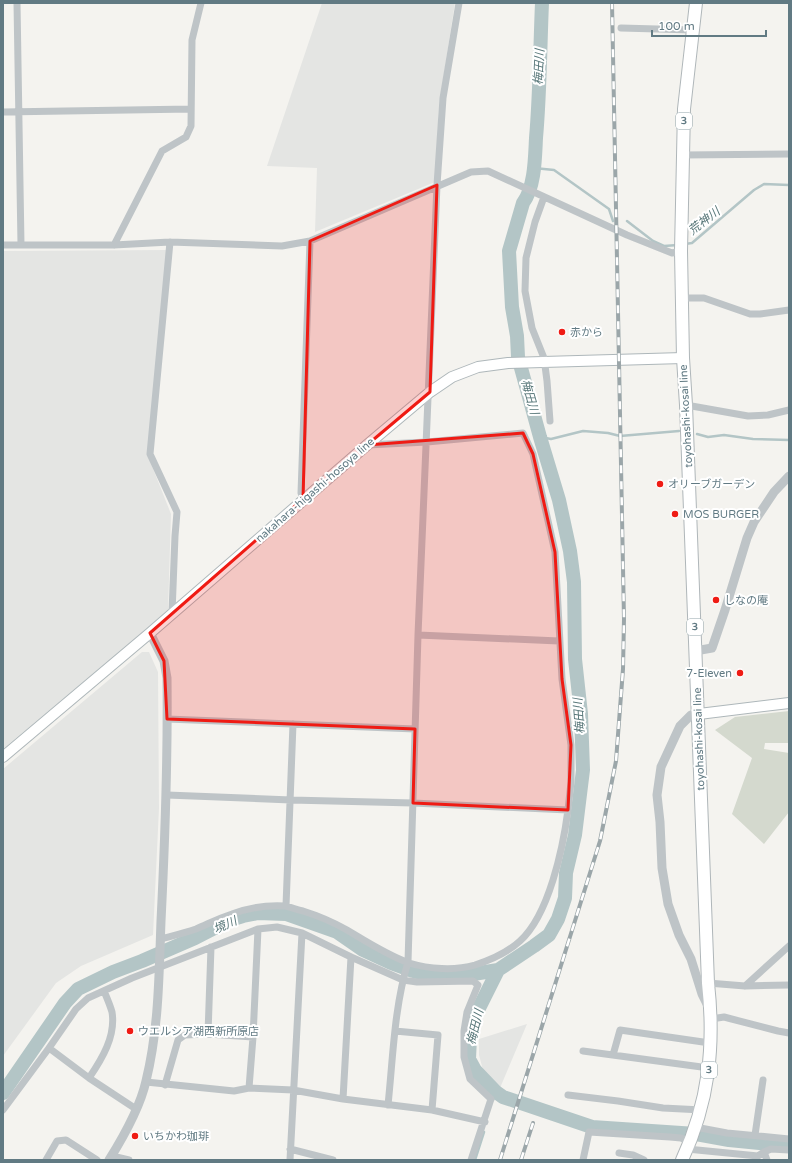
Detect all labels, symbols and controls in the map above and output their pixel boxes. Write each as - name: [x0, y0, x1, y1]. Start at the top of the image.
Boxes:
- scale bar: [652, 12, 766, 38]
- text: 100 m: [658, 19, 695, 33]
- water label: 梅田川: [531, 47, 547, 85]
- road number: 3: [676, 113, 692, 129]
- water label: 荒神川: [686, 203, 724, 238]
- place label: 赤から: [570, 326, 603, 339]
- marker: 赤から: [557, 327, 567, 337]
- street label: toyohashi-kosai line: [677, 364, 695, 468]
- water label: 梅田川: [518, 378, 542, 418]
- street label: nakahara-higashi-hosoya line: [253, 435, 377, 545]
- place label: オリーブガーデン: [668, 478, 755, 491]
- marker: オリーブガーデン: [655, 479, 665, 489]
- place label: MOS BURGER: [683, 508, 759, 521]
- marker: MOS BURGER: [670, 509, 680, 519]
- place label: しなの庵: [724, 594, 768, 607]
- marker: しなの庵: [711, 595, 721, 605]
- road number: 3: [687, 619, 703, 635]
- place label: 7-Eleven: [686, 667, 732, 680]
- marker: 7-Eleven: [735, 668, 745, 678]
- street label: toyohashi-kosai line: [691, 687, 707, 791]
- water label: 梅田川: [571, 696, 587, 734]
- water label: 境川: [211, 913, 241, 936]
- water label: 梅田川: [464, 1006, 487, 1046]
- place label: ウエルシア湖西新所原店: [138, 1025, 259, 1038]
- marker: ウエルシア湖西新所原店: [125, 1026, 135, 1036]
- road number: 3: [701, 1062, 717, 1078]
- place label: いちかわ珈琲: [143, 1130, 209, 1143]
- marker: いちかわ珈琲: [130, 1131, 140, 1141]

